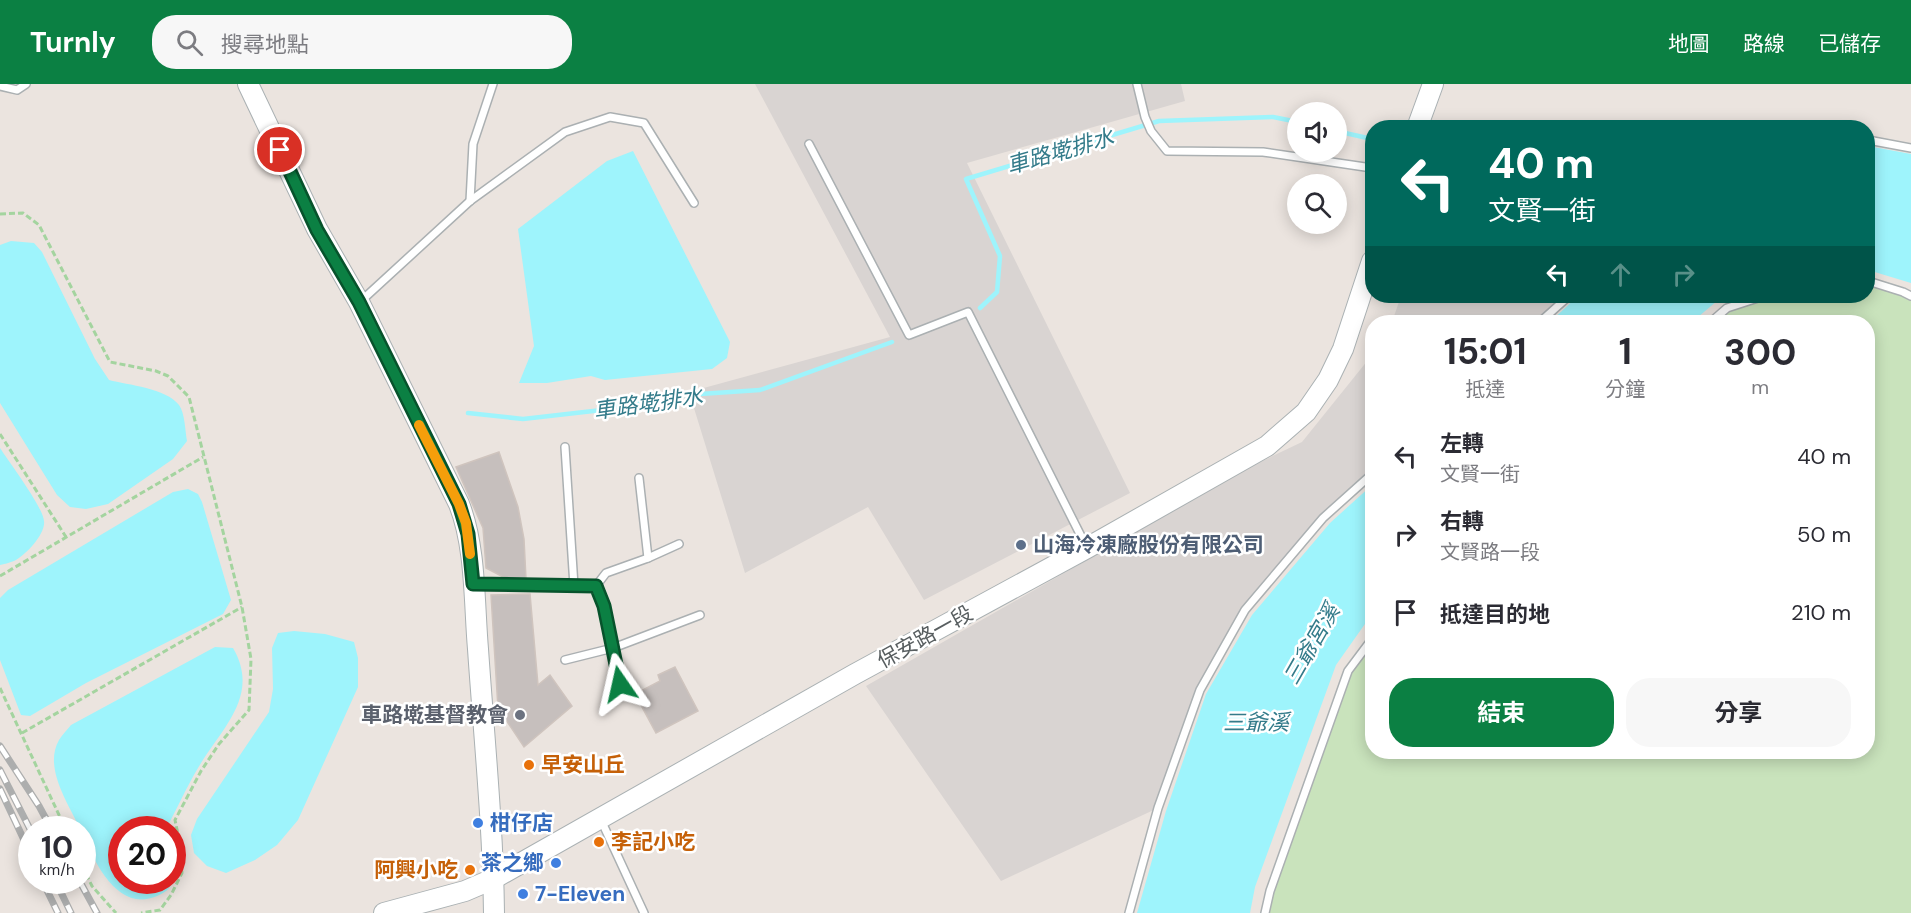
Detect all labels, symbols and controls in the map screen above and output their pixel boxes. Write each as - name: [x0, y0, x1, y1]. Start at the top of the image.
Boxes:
- search box: [152, 15, 572, 69]
- text: Turnly: [30, 24, 116, 61]
- icon: search: [173, 26, 206, 59]
- text: 搜尋地點: [221, 30, 309, 59]
- text: 地圖: [1668, 30, 1710, 58]
- text: 路線: [1743, 30, 1785, 58]
- text: 已儲存: [1818, 30, 1881, 58]
- map controls: [1287, 102, 1347, 234]
- button: sound: [1287, 102, 1347, 162]
- water label: 車路墘排水: [1003, 122, 1118, 181]
- pin: [254, 124, 305, 175]
- icon: arrive: [263, 133, 296, 166]
- text: 40 m: [1488, 136, 1594, 191]
- icon: left: [1389, 144, 1467, 222]
- button: search: [1287, 174, 1347, 234]
- text: 文賢一街: [1488, 193, 1596, 228]
- icon: left: [1541, 258, 1574, 291]
- icon: ahead: [1604, 258, 1637, 291]
- icon: right: [1667, 258, 1700, 291]
- text: 15:01: [1444, 328, 1527, 375]
- text: 1: [1619, 328, 1632, 375]
- text: 300: [1724, 329, 1796, 376]
- text: m: [1751, 374, 1769, 400]
- text: 抵達: [1465, 376, 1505, 402]
- text: 分鐘: [1605, 376, 1645, 402]
- water label: 車路墘排水: [592, 381, 706, 426]
- text: 左轉: [1440, 429, 1484, 458]
- icon: left: [1389, 440, 1422, 473]
- text: 40 m: [1797, 442, 1851, 471]
- text: 文賢一街: [1440, 461, 1520, 487]
- text: 右轉: [1440, 507, 1484, 536]
- icon: right: [1389, 518, 1422, 551]
- text: 50 m: [1797, 520, 1851, 549]
- place label: 山海冷凍廠股份有限公司: [1033, 531, 1264, 559]
- marker: 山海冷凍廠股份有限公司: [1014, 538, 1028, 552]
- text: 文賢路一段: [1440, 539, 1540, 565]
- water label: 三爺宮溪: [1277, 596, 1347, 690]
- icon: arrive: [1389, 596, 1422, 629]
- text: 210 m: [1791, 598, 1851, 627]
- street label: 保安路一段: [872, 599, 978, 675]
- text: 抵達目的地: [1440, 600, 1550, 629]
- position arrow: [588, 652, 652, 716]
- button: 結束: [1389, 678, 1614, 747]
- button: 分享: [1626, 678, 1851, 747]
- place label: 車路墘基督教會: [361, 701, 508, 729]
- marker: 車路墘基督教會: [513, 708, 527, 722]
- water label: 三爺溪: [1223, 708, 1292, 737]
- place label: 早安山丘: [541, 751, 625, 779]
- marker: 早安山丘: [522, 758, 536, 772]
- place label: 柑仔店: [490, 809, 553, 837]
- speed limit sign: 20: [108, 816, 186, 894]
- marker: 柑仔店: [471, 816, 485, 830]
- text: 10: [41, 828, 73, 867]
- place label: 李記小吃: [611, 828, 695, 856]
- marker: 李記小吃: [592, 835, 606, 849]
- place label: 茶之鄉: [481, 849, 544, 877]
- place label: 阿興小吃: [374, 856, 458, 884]
- marker: 茶之鄉: [549, 856, 563, 870]
- text: km/h: [39, 860, 75, 880]
- marker: 阿興小吃: [463, 863, 477, 877]
- place label: 7-Eleven: [535, 880, 625, 908]
- marker: 7-Eleven: [516, 887, 530, 901]

